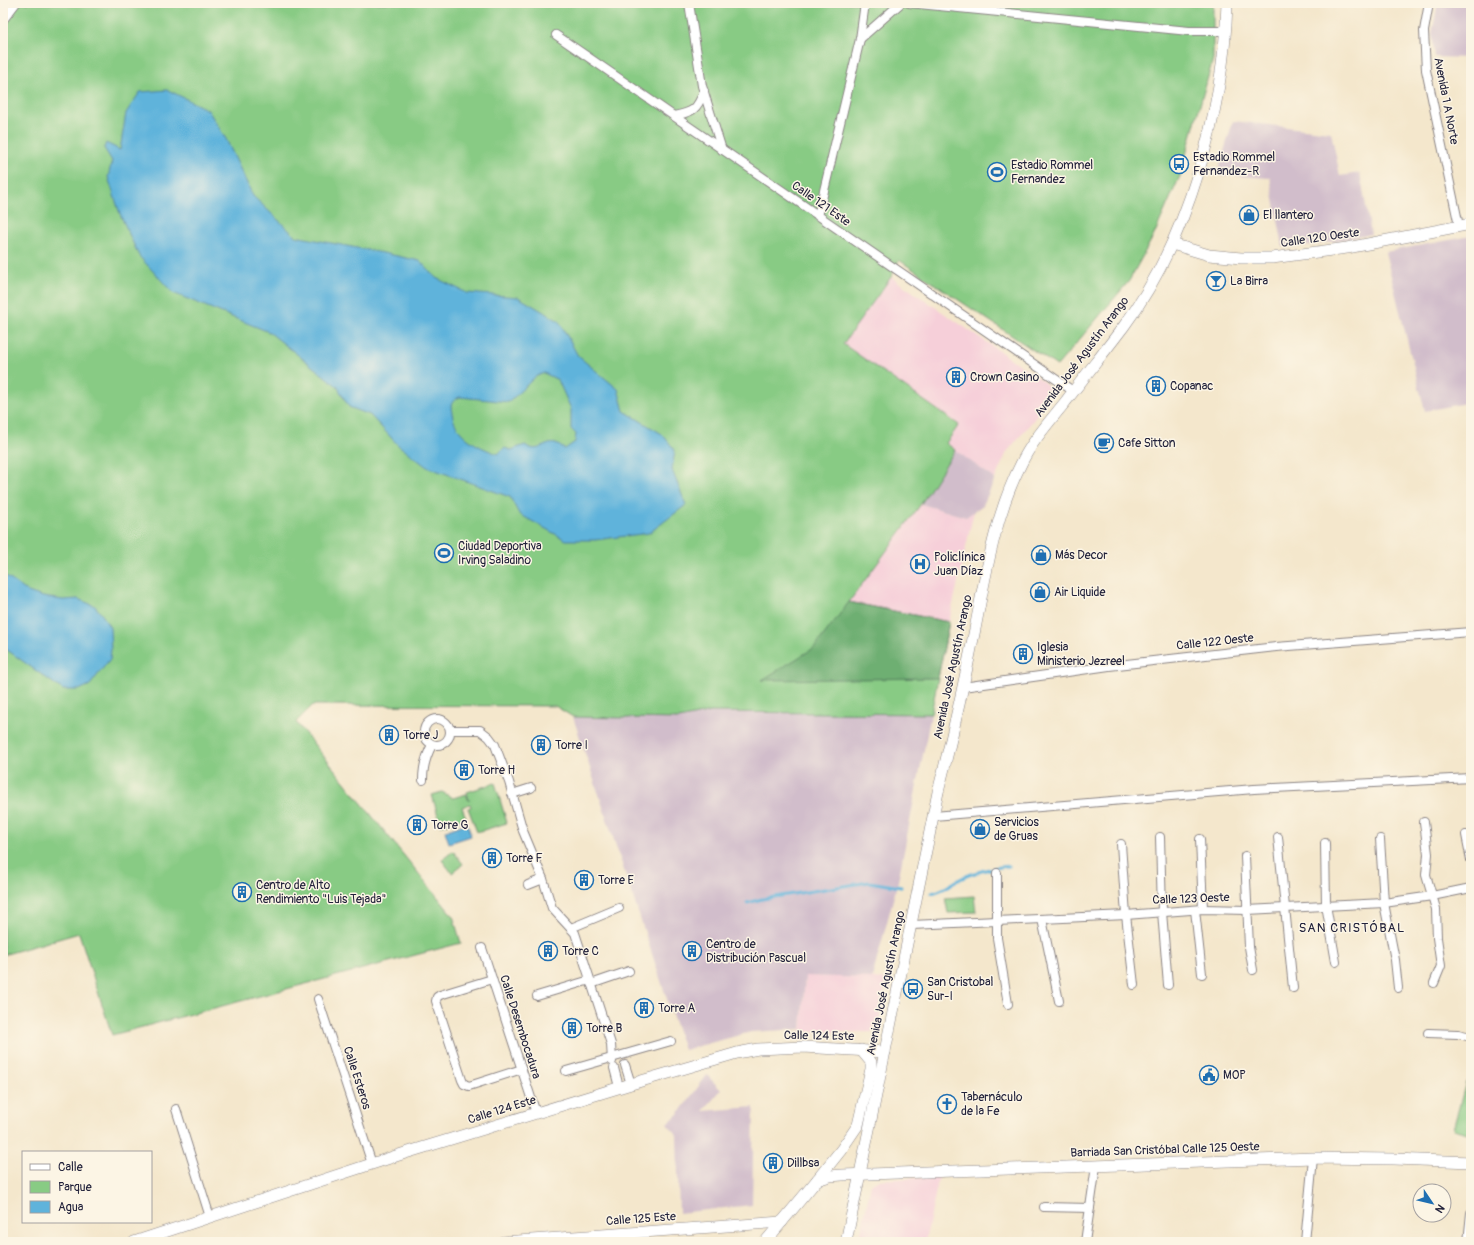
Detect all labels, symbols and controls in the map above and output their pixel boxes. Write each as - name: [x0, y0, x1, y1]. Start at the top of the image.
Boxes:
- street label: Avenida 1 A Norte: [1430, 56, 1462, 146]
- place label: Estadio Rommel Fernandez-R: [1193, 150, 1275, 179]
- bus stop icon: Estadio Rommel Fernandez-R: [1168, 153, 1190, 175]
- place label: Estadio Rommel Fernandez: [1011, 158, 1093, 187]
- sports icon: Estadio Rommel Fernandez: [986, 161, 1008, 183]
- street label: Calle 121 Este: [789, 178, 853, 230]
- shop icon: El llantero: [1238, 204, 1260, 226]
- place label: El llantero: [1263, 208, 1314, 223]
- street label: Calle 120 Oeste: [1280, 225, 1360, 251]
- bar icon: La Birra: [1205, 270, 1227, 292]
- place label: La Birra: [1230, 274, 1268, 289]
- street label: Avenida José Agustín Arango: [1032, 293, 1133, 420]
- building icon: Crown Casino: [945, 366, 967, 388]
- place label: Crown Casino: [970, 370, 1040, 385]
- building icon: Copanac: [1145, 375, 1167, 397]
- place label: Copanac: [1170, 379, 1213, 394]
- cafe icon: Cafe Sitton: [1093, 432, 1115, 454]
- place label: Cafe Sitton: [1118, 436, 1176, 451]
- place label: Ciudad Deportiva Irving Saladino: [458, 539, 542, 568]
- sports icon: Ciudad Deportiva Irving Saladino: [433, 542, 455, 564]
- shop icon: Más Decor: [1030, 544, 1052, 566]
- place label: Más Decor: [1055, 548, 1108, 563]
- place label: Policlínica Juan Díaz: [934, 550, 985, 579]
- hospital icon: Policlínica Juan Díaz: [909, 553, 931, 575]
- shop icon: Air Liquide: [1029, 581, 1051, 603]
- place label: Air Liquide: [1054, 585, 1106, 600]
- street label: Avenida José Agustín Arango: [930, 593, 976, 740]
- street label: Calle 122 Oeste: [1176, 630, 1254, 654]
- place label: Iglesia Ministerio Jezreel: [1037, 640, 1125, 669]
- building icon: Iglesia Ministerio Jezreel: [1012, 643, 1034, 665]
- building icon: Torre J: [378, 724, 400, 746]
- place label: Torre J: [403, 728, 438, 743]
- building icon: Torre I: [530, 734, 552, 756]
- place label: Torre I: [555, 738, 588, 753]
- building icon: Torre H: [453, 759, 475, 781]
- place label: Torre H: [478, 763, 515, 778]
- building icon: Torre G: [406, 814, 428, 836]
- place label: Servicios de Gruas: [994, 815, 1039, 844]
- place label: Torre G: [431, 818, 468, 833]
- shop icon: Servicios de Gruas: [969, 818, 991, 840]
- building icon: Torre F: [481, 847, 503, 869]
- place label: Torre F: [506, 851, 543, 866]
- building icon: Torre E: [573, 869, 595, 891]
- place label: Torre E: [598, 873, 634, 888]
- place label: Centro de Alto Rendimiento "Luis Tejada": [256, 878, 386, 907]
- building icon: Centro de Alto Rendimiento "Luis Tejada": [231, 881, 253, 903]
- street label: Calle 123 Oeste: [1152, 890, 1230, 908]
- street label: Avenida José Agustín Arango: [863, 909, 909, 1056]
- district label: SAN CRISTÓBAL: [1299, 920, 1405, 936]
- place label: Centro de Distribución Pascual: [706, 937, 806, 966]
- building icon: Torre C: [537, 940, 559, 962]
- building icon: Centro de Distribución Pascual: [681, 940, 703, 962]
- place label: Torre C: [562, 944, 599, 959]
- street label: Calle Desembocadura: [496, 973, 544, 1081]
- place label: San Cristobal Sur-I: [927, 975, 994, 1004]
- bus stop icon: San Cristobal Sur-I: [902, 978, 924, 1000]
- building icon: Torre A: [633, 997, 655, 1019]
- place label: Torre A: [658, 1001, 695, 1016]
- building icon: Torre B: [561, 1017, 583, 1039]
- place label: Torre B: [586, 1021, 622, 1036]
- street label: Calle 124 Este: [784, 1028, 854, 1044]
- street label: Calle Esteros: [340, 1045, 374, 1112]
- public building icon: MOP: [1198, 1064, 1220, 1086]
- place label: MOP: [1223, 1068, 1246, 1083]
- place label: Tabernáculo de la Fe: [961, 1090, 1023, 1119]
- street label: Calle 124 Este: [466, 1092, 538, 1127]
- church icon: Tabernáculo de la Fe: [936, 1093, 958, 1115]
- street label: Barriada San Cristóbal Calle 125 Oeste: [1070, 1139, 1260, 1161]
- legend: [22, 1151, 152, 1223]
- building icon: Dillbsa: [762, 1152, 784, 1174]
- place label: Dillbsa: [787, 1156, 820, 1171]
- text: Calle: [58, 1160, 83, 1175]
- text: Parque: [58, 1180, 92, 1195]
- north arrow: [1412, 1183, 1452, 1223]
- text: Agua: [58, 1200, 84, 1215]
- text: N: [1432, 1202, 1447, 1216]
- street label: Calle 125 Este: [606, 1209, 677, 1229]

